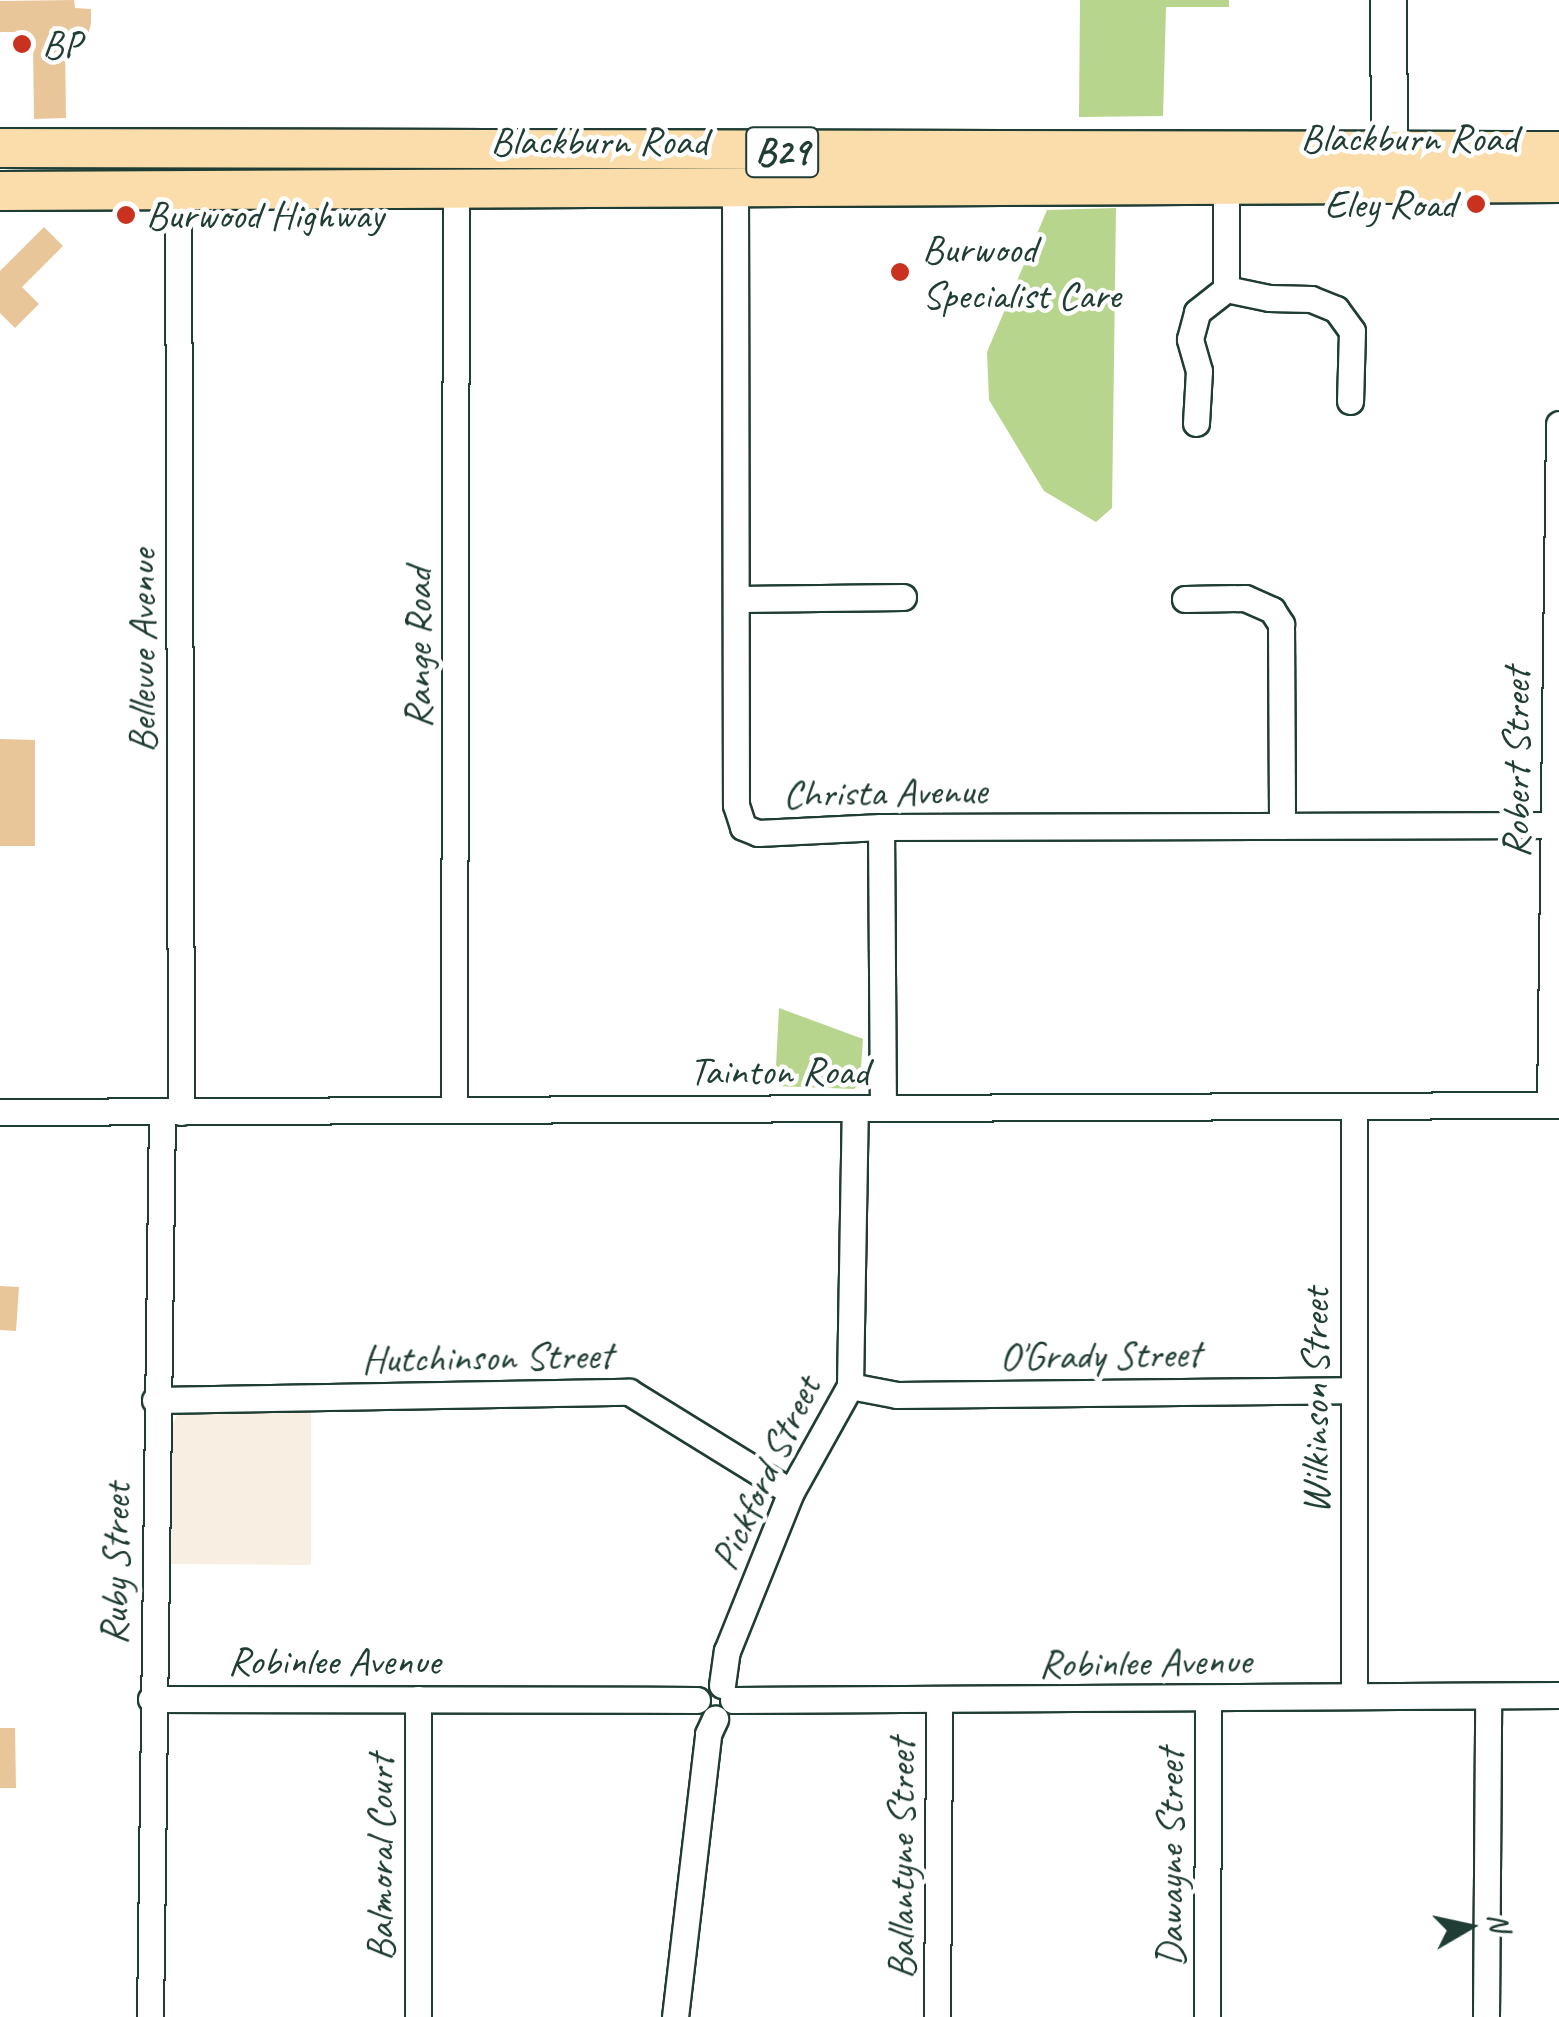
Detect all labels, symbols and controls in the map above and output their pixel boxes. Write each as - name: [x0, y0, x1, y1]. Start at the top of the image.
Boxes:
- place label: BP: [42, 20, 81, 68]
- marker: BP: [11, 33, 33, 55]
- street label: Blackburn Road: [1301, 114, 1517, 162]
- street label: Blackburn Road: [491, 117, 707, 165]
- road number: B29: [744, 119, 820, 185]
- place label: Eley Road: [1325, 180, 1456, 228]
- place label: Burwood Highway: [146, 191, 383, 239]
- marker: Eley Road: [1465, 193, 1487, 215]
- marker: Burwood Highway: [115, 204, 137, 226]
- place label: Burwood Specialist Care: [922, 225, 1122, 319]
- marker: Burwood Specialist Care: [887, 259, 913, 285]
- street label: Bellevue Avenue: [118, 549, 166, 753]
- street label: Range Road: [394, 568, 442, 728]
- street label: Robert Street: [1492, 668, 1540, 858]
- street label: Christa Avenue: [783, 766, 987, 818]
- street label: Tainton Road: [689, 1047, 869, 1095]
- street label: Wilkinson Street: [1291, 1288, 1339, 1514]
- street label: O'Grady Street: [999, 1329, 1201, 1381]
- street label: Hutchinson Street: [361, 1331, 613, 1383]
- street label: Pickford Street: [699, 1369, 831, 1577]
- street label: Ruby Street: [90, 1482, 140, 1646]
- street label: Robinlee Avenue: [1038, 1636, 1252, 1688]
- street label: Robinlee Avenue: [228, 1637, 440, 1685]
- street label: Ballantyne Street: [877, 1739, 925, 1979]
- street label: Dawayne Street: [1146, 1749, 1194, 1967]
- street label: Balmoral Court: [356, 1755, 404, 1961]
- north arrow: [1419, 1877, 1519, 1977]
- text: N: [1480, 1911, 1518, 1934]

